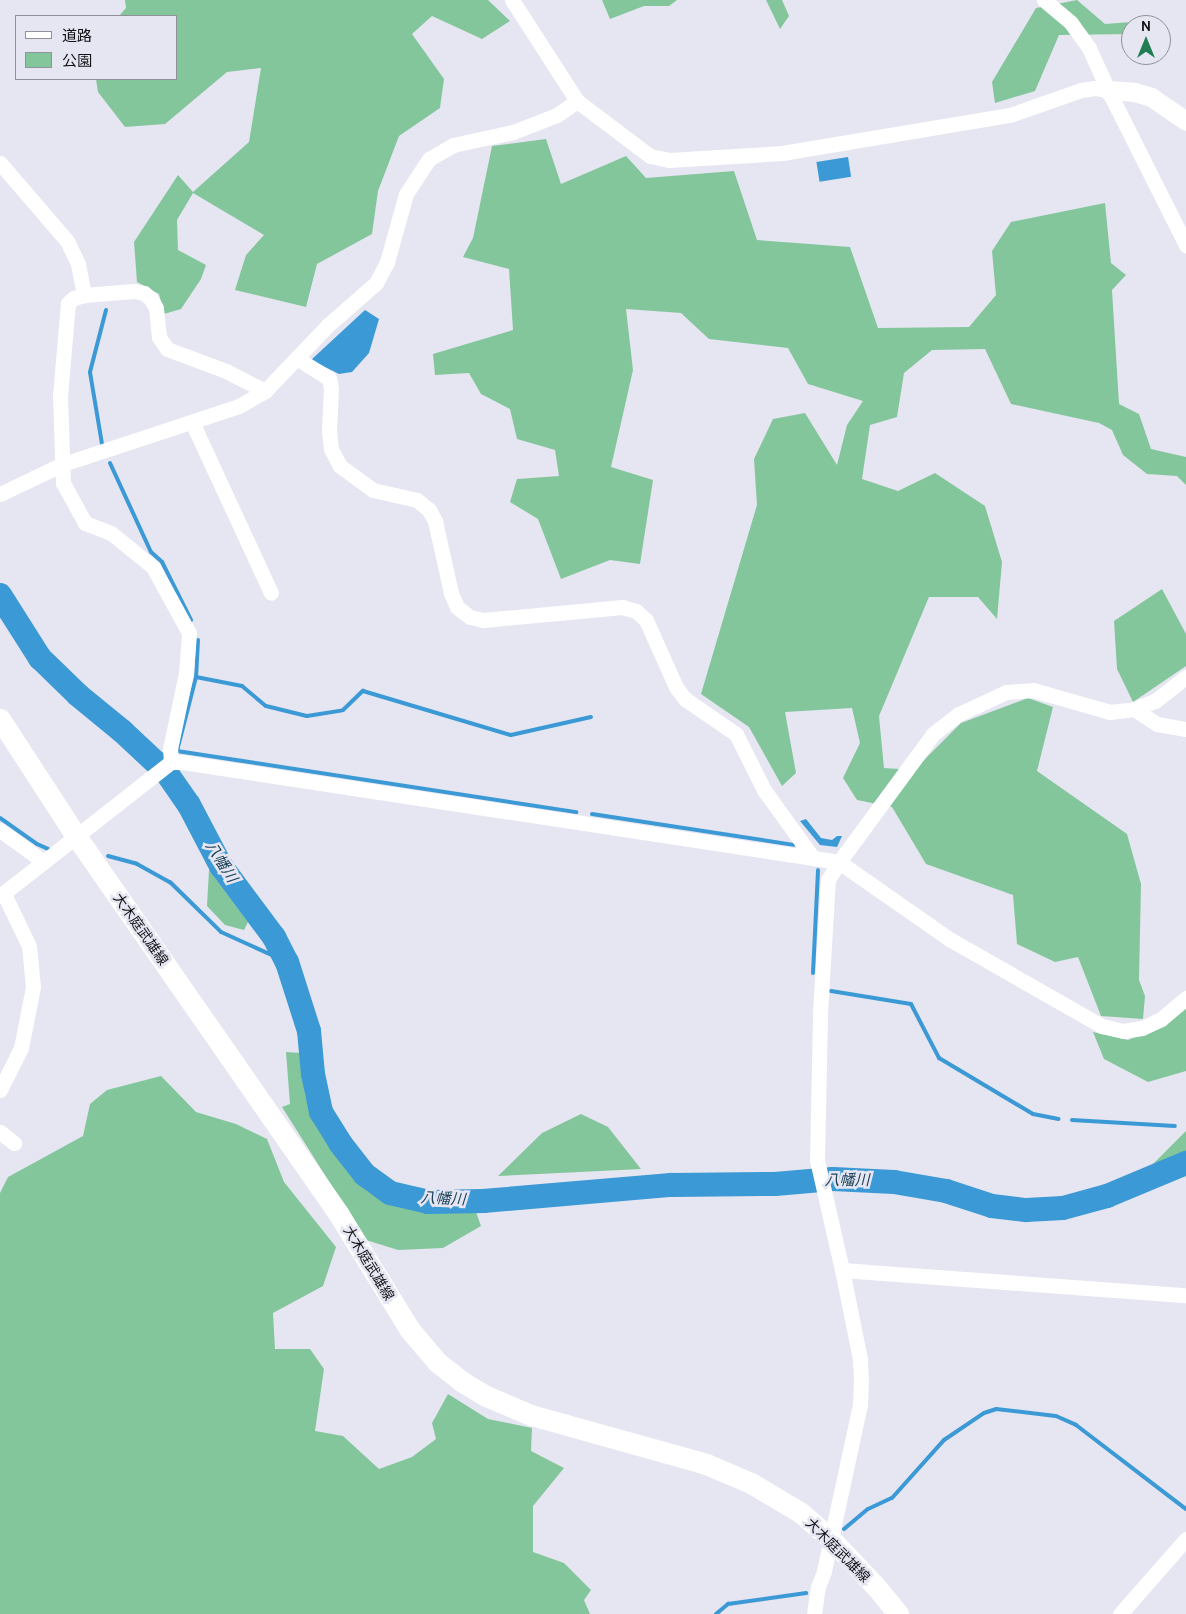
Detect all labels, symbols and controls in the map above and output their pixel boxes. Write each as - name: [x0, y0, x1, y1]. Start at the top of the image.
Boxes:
- legend: [15, 15, 178, 80]
- north arrow: [1121, 15, 1171, 65]
- text: N: [1141, 17, 1151, 35]
- text: 道路: [62, 27, 92, 45]
- text: 公園: [62, 52, 92, 70]
- water label: 八幡川: [201, 838, 241, 886]
- street label: 大木庭武雄線: [110, 890, 172, 968]
- water label: 八幡川: [825, 1172, 869, 1190]
- water label: 八幡川: [420, 1189, 466, 1209]
- street label: 大木庭武雄線: [340, 1223, 398, 1303]
- street label: 大木庭武雄線: [802, 1514, 874, 1586]

